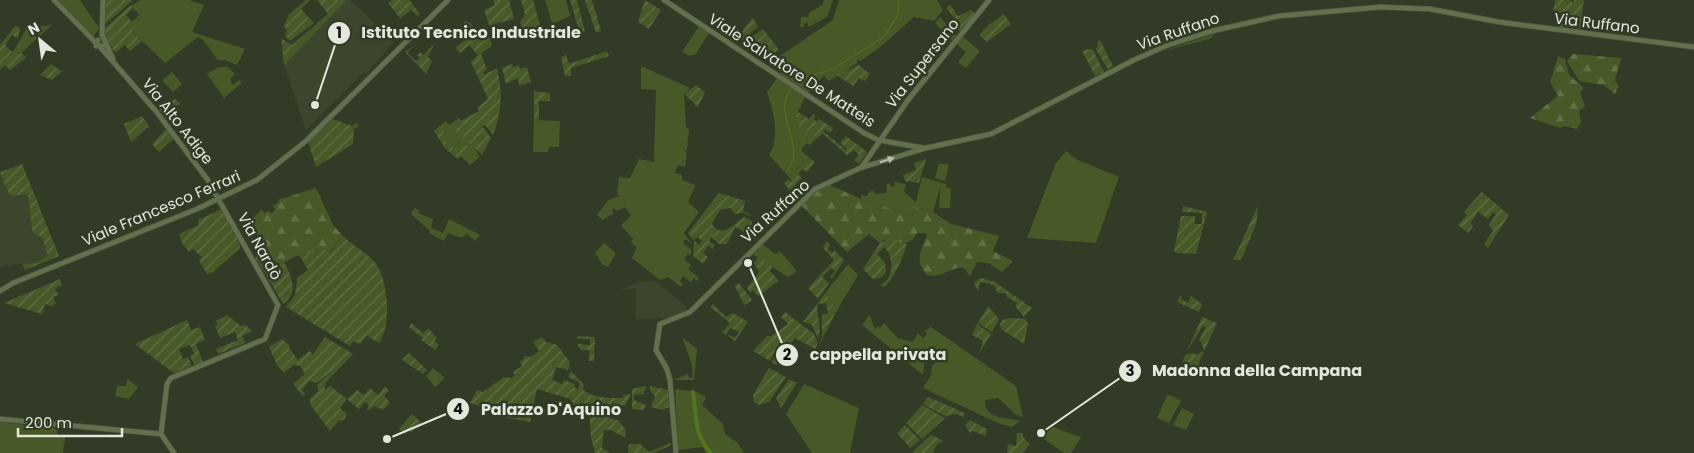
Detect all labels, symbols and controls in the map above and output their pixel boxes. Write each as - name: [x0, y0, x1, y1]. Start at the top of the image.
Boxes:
- street label: Via Ruffano: [1134, 7, 1222, 55]
- street label: Via Ruffano: [1553, 7, 1641, 39]
- street label: Viale Salvatore De Matteis: [705, 8, 880, 132]
- street label: Via Supersano: [880, 14, 964, 112]
- north arrow: [15, 15, 65, 65]
- text: N: [24, 17, 43, 40]
- callout: Istituto Tecnico Industriale: [326, 17, 591, 48]
- text: Istituto Tecnico Industriale: [361, 21, 581, 44]
- text: 1: [336, 22, 342, 43]
- street label: Via Alto Adige: [138, 73, 218, 169]
- one-way arrow: [879, 156, 894, 163]
- street label: Viale Francesco Ferrari: [79, 165, 243, 251]
- street label: Via Ruffano: [736, 174, 814, 248]
- street label: Via Nardò: [233, 209, 287, 283]
- callout: cappella privata: [775, 339, 956, 370]
- text: cappella privata: [810, 343, 946, 366]
- text: 2: [783, 344, 792, 365]
- callout: Madonna della Campana: [1117, 355, 1373, 386]
- text: Madonna della Campana: [1152, 359, 1362, 382]
- text: 3: [1125, 360, 1135, 381]
- callout: Palazzo D'Aquino: [446, 393, 631, 424]
- text: 4: [453, 398, 463, 419]
- text: Palazzo D'Aquino: [481, 398, 621, 421]
- scale bar: [18, 406, 121, 438]
- text: 200 m: [25, 412, 72, 433]

